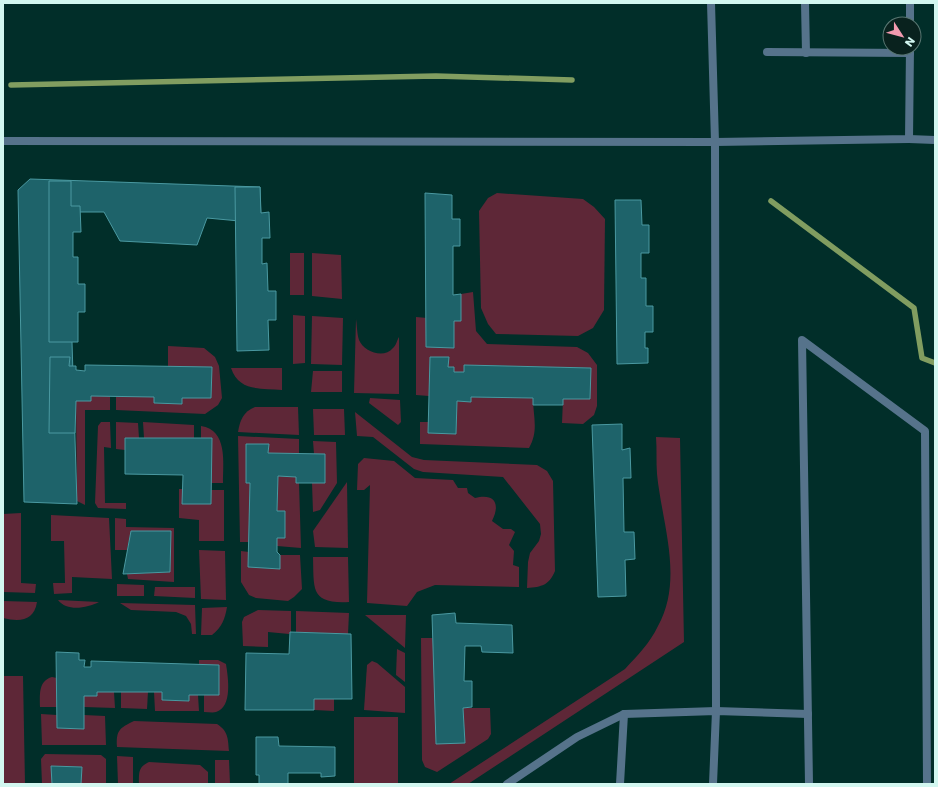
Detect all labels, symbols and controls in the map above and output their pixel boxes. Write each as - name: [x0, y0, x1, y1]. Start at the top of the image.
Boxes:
- north arrow: [882, 16, 922, 56]
- text: N: [901, 34, 919, 50]

